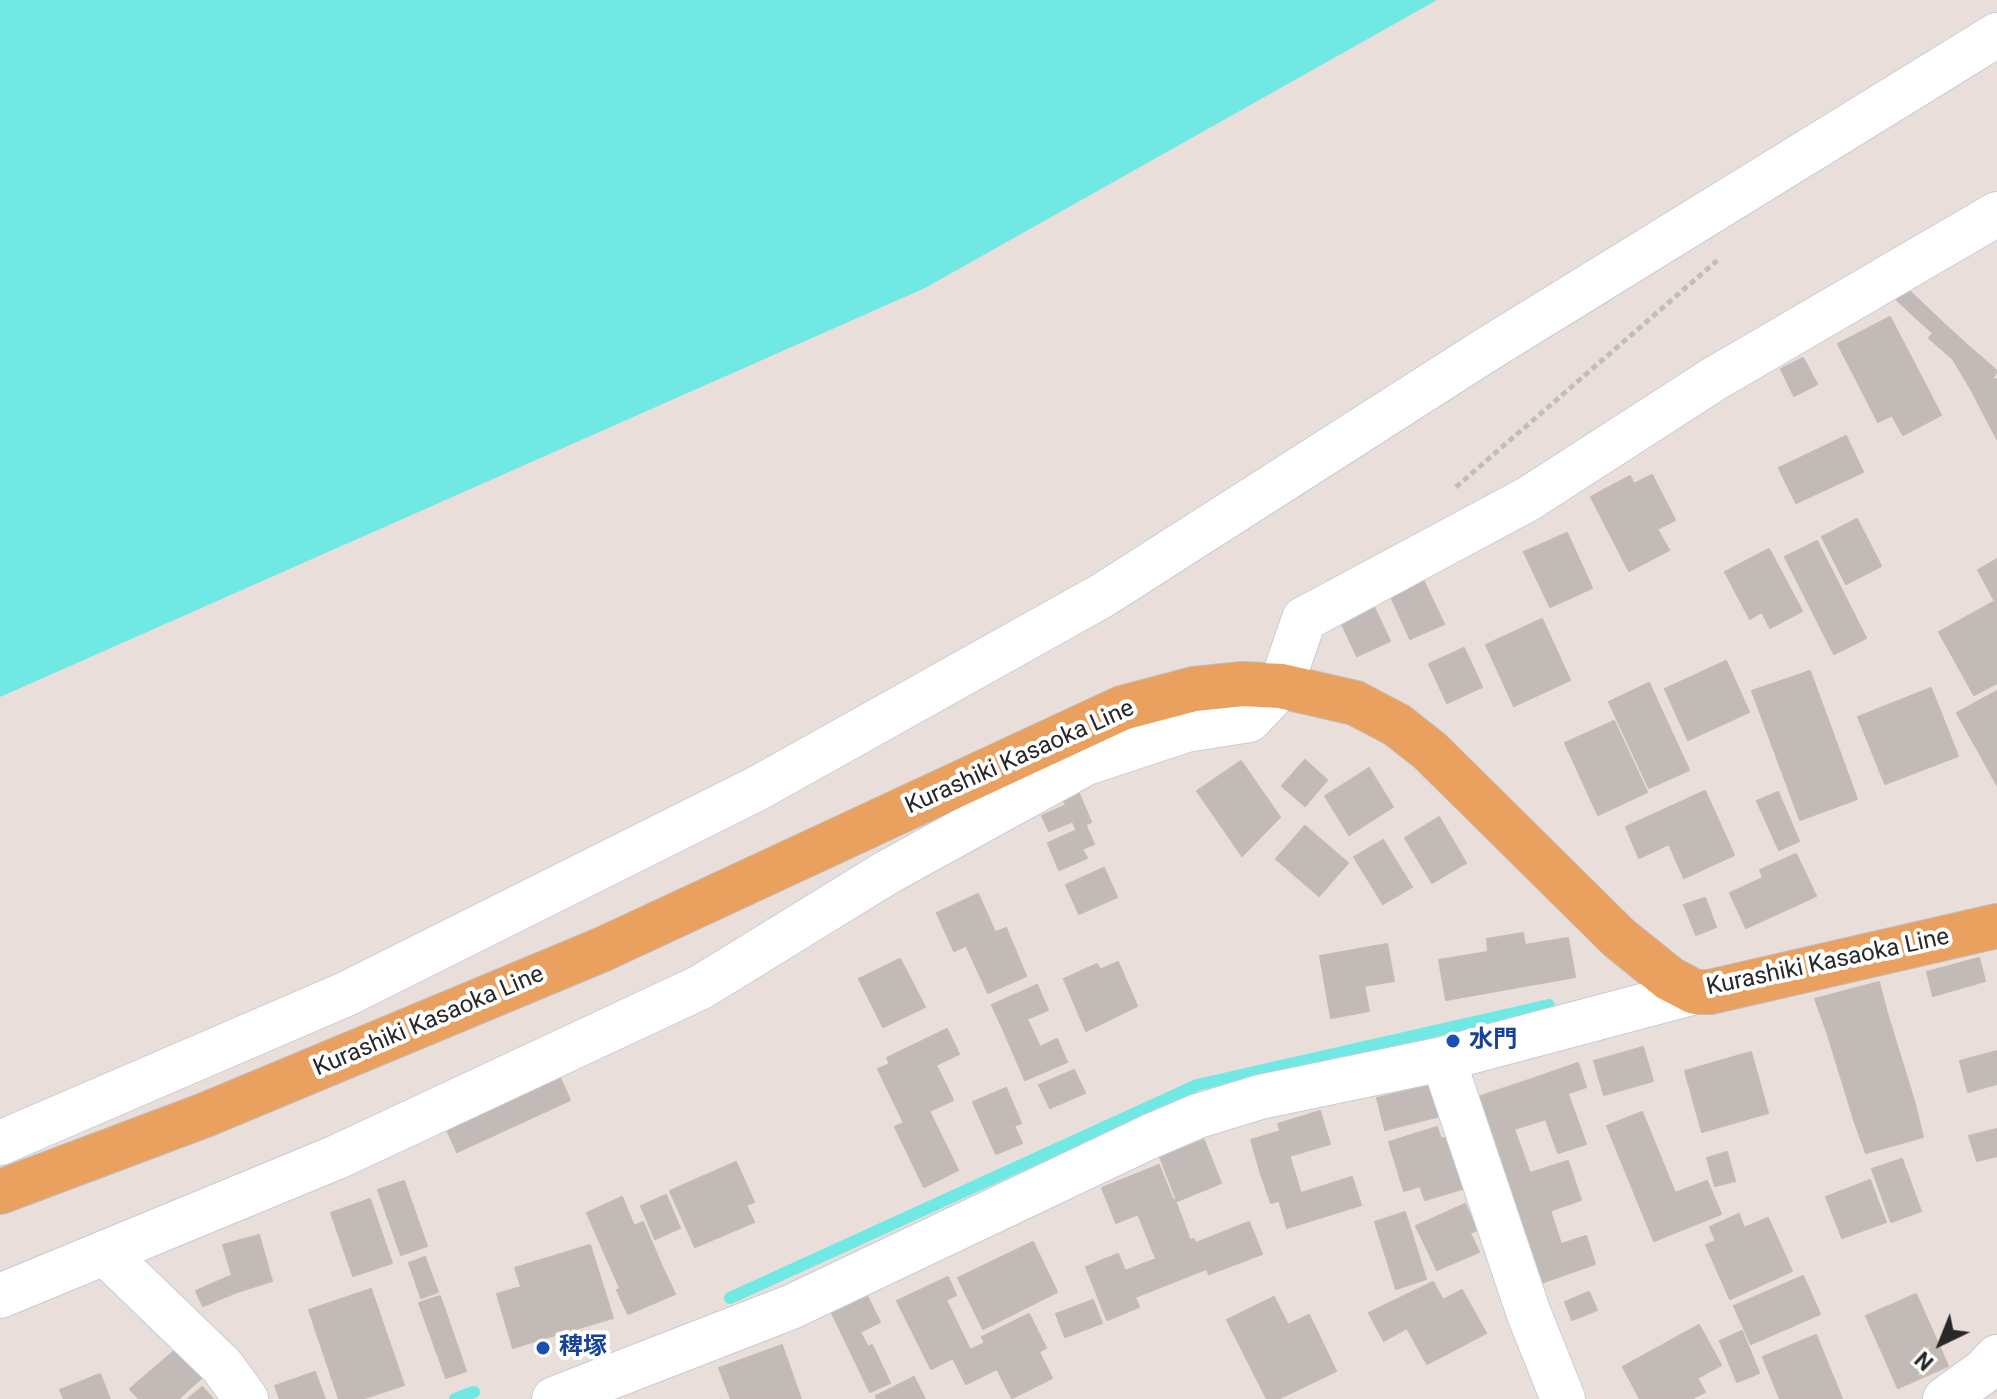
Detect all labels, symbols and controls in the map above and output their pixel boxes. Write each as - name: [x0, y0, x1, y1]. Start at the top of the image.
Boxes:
- street label: Kurashiki Kasaoka Line: [901, 695, 1139, 821]
- street label: Kurashiki Kasaoka Line: [1704, 923, 1952, 1003]
- street label: Kurashiki Kasaoka Line: [310, 960, 548, 1084]
- place label: 水門: [1469, 1027, 1517, 1055]
- marker: 水門: [1444, 1032, 1462, 1050]
- north arrow: [1901, 1303, 1981, 1383]
- place label: 稗塚: [559, 1334, 607, 1362]
- marker: 稗塚: [534, 1339, 552, 1357]
- text: N: [1910, 1346, 1938, 1375]

